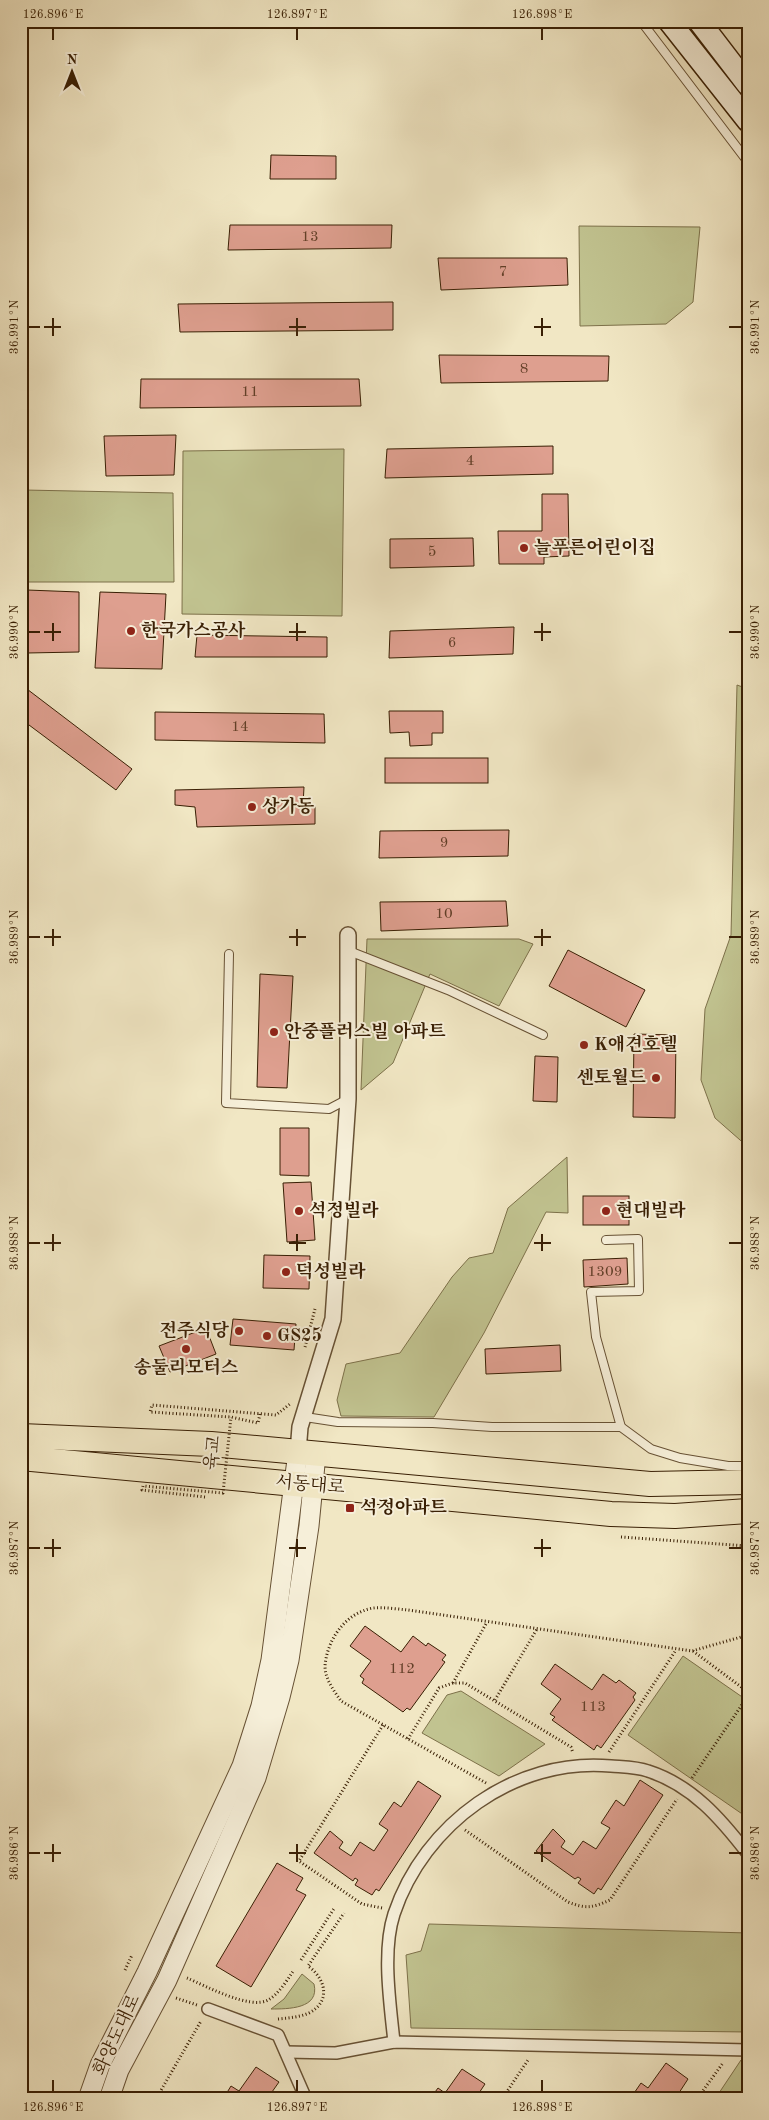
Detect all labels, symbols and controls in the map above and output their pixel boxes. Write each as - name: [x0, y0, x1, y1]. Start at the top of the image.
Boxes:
- text: 126.896°E: [23, 9, 83, 21]
- text: 126.897°E: [267, 9, 327, 21]
- text: 126.898°E: [512, 9, 572, 21]
- north arrow: [48, 48, 98, 98]
- text: N: [67, 53, 78, 67]
- house number: 13: [301, 230, 319, 245]
- house number: 7: [499, 265, 507, 280]
- text: 36.991°N: [9, 300, 21, 354]
- text: 36.991°N: [750, 300, 762, 354]
- house number: 8: [520, 362, 528, 377]
- house number: 11: [241, 385, 259, 400]
- house number: 4: [466, 454, 474, 469]
- place label: 늘푸른어린이집: [534, 537, 656, 557]
- marker: 늘푸른어린이집: [518, 542, 530, 554]
- house number: 5: [428, 545, 436, 560]
- text: 36.990°N: [9, 605, 21, 659]
- text: 36.990°N: [750, 605, 762, 659]
- place label: 한국가스공사: [141, 620, 246, 640]
- marker: 한국가스공사: [125, 625, 137, 637]
- house number: 6: [448, 636, 456, 651]
- house number: 14: [231, 720, 249, 735]
- place label: 상가동: [262, 796, 315, 816]
- marker: 상가동: [246, 801, 258, 813]
- house number: 9: [440, 836, 448, 851]
- house number: 10: [435, 907, 453, 922]
- text: 36.989°N: [9, 910, 21, 964]
- text: 36.989°N: [750, 910, 762, 964]
- place label: 안중플러스빌 아파트: [284, 1021, 446, 1041]
- marker: 안중플러스빌 아파트: [268, 1026, 280, 1038]
- place label: K애견호텔: [594, 1034, 677, 1054]
- marker: K애견호텔: [578, 1039, 590, 1051]
- place label: 센토월드: [576, 1067, 647, 1087]
- marker: 센토월드: [650, 1072, 662, 1084]
- place label: 석정빌라: [309, 1200, 379, 1220]
- place label: 현대빌라: [616, 1200, 686, 1220]
- marker: 석정빌라: [293, 1205, 305, 1217]
- marker: 현대빌라: [600, 1205, 612, 1217]
- text: 36.988°N: [9, 1216, 21, 1270]
- text: 36.988°N: [750, 1216, 762, 1270]
- place label: 덕성빌라: [296, 1261, 366, 1281]
- house number: 1309: [588, 1265, 622, 1280]
- marker: 덕성빌라: [280, 1266, 292, 1278]
- place label: 전주식당: [159, 1320, 230, 1340]
- marker: 전주식당: [233, 1325, 245, 1337]
- place label: GS25: [277, 1327, 322, 1345]
- marker: GS25: [261, 1330, 273, 1342]
- marker: 송둘리모터스: [180, 1343, 192, 1355]
- place label: 송둘리모터스: [134, 1357, 239, 1377]
- street label: 육교: [201, 1434, 224, 1471]
- street label: 서동대로: [275, 1472, 346, 1497]
- place label: 석정아파트: [360, 1497, 448, 1517]
- marker: 석정아파트: [344, 1502, 356, 1514]
- text: 36.987°N: [9, 1521, 21, 1575]
- text: 36.987°N: [750, 1521, 762, 1575]
- house number: 112: [389, 1662, 415, 1677]
- house number: 113: [580, 1700, 606, 1715]
- text: 36.986°N: [9, 1826, 21, 1880]
- text: 36.986°N: [750, 1826, 762, 1880]
- street label: 화양도대로: [90, 1991, 144, 2078]
- text: 126.896°E: [23, 2102, 83, 2114]
- text: 126.897°E: [267, 2102, 327, 2114]
- text: 126.898°E: [512, 2102, 572, 2114]

